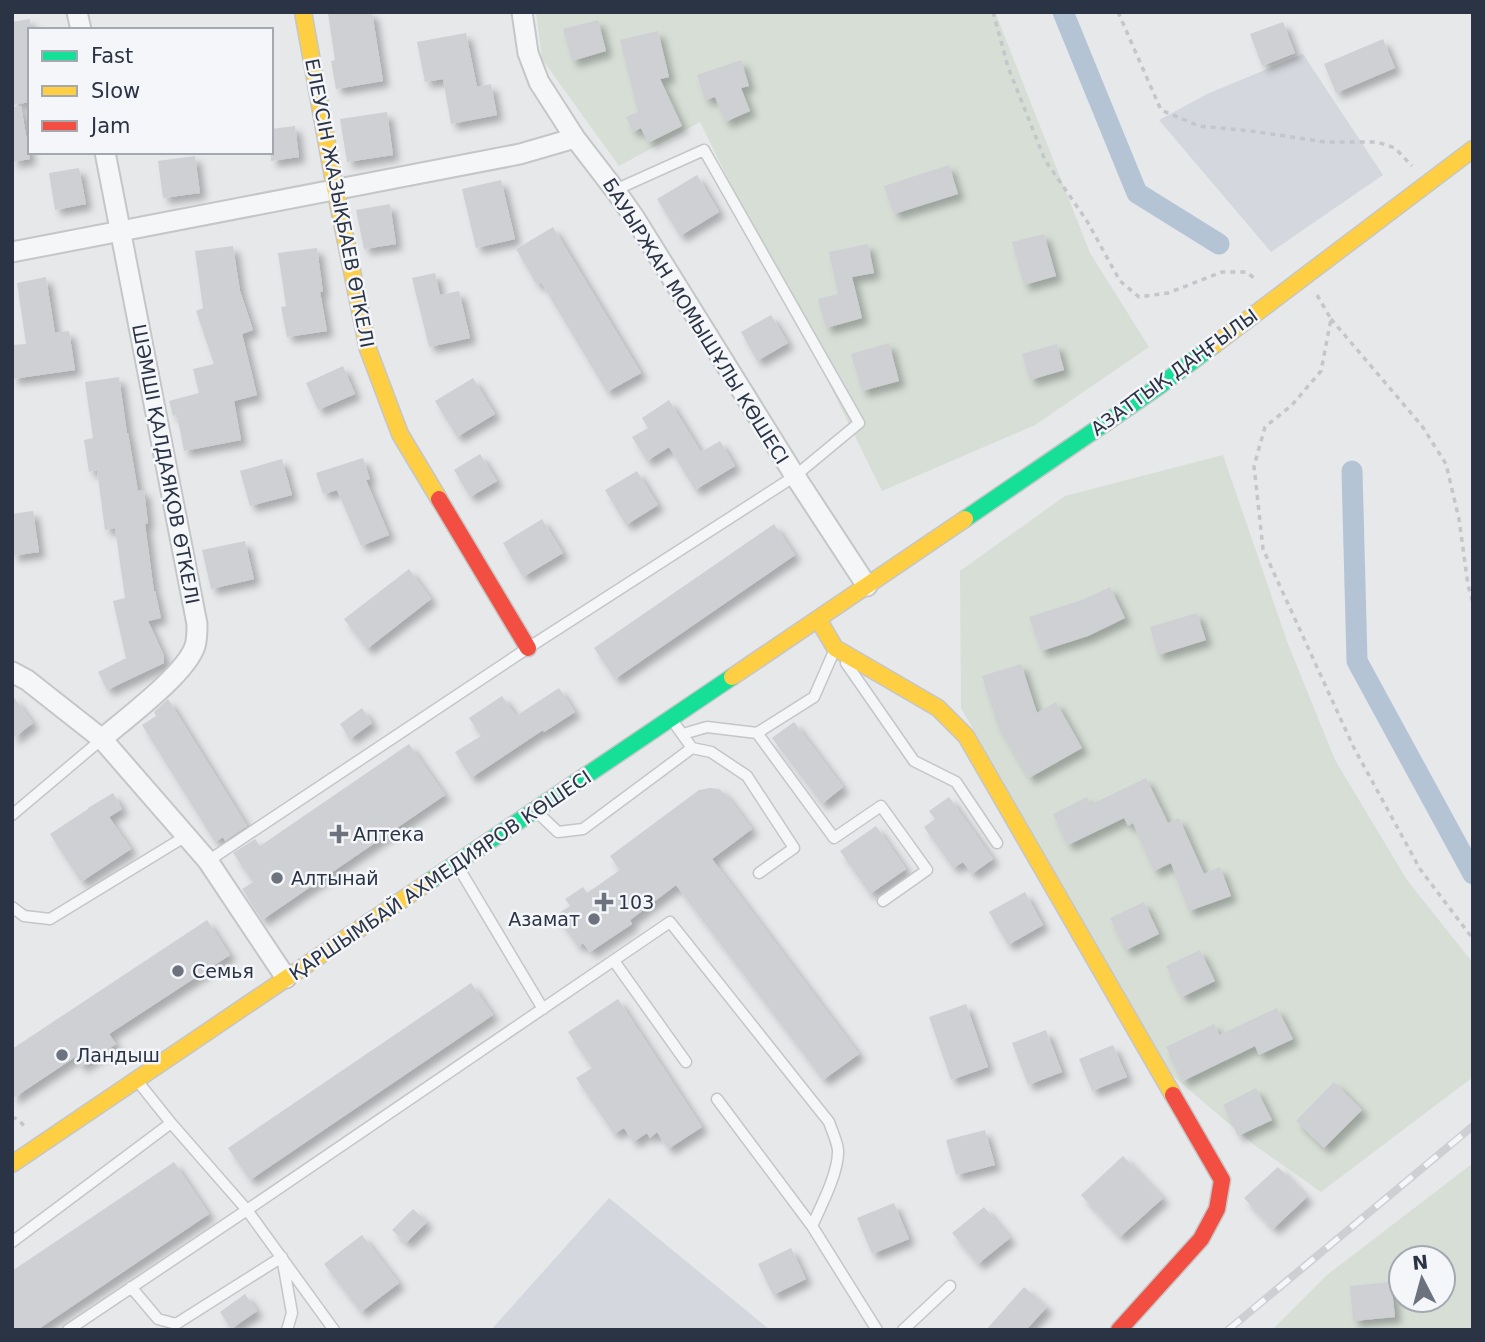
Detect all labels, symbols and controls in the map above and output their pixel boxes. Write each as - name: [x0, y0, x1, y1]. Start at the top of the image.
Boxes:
- legend: [28, 28, 273, 154]
- text: Fast: [91, 44, 133, 68]
- street label: ЕЛЕУСІН ЖАЗЫҚБАЕВ ӨТКЕЛІ: [301, 57, 379, 349]
- text: Slow: [91, 79, 140, 103]
- text: Jam: [89, 114, 131, 138]
- street label: БАУЫРЖАН МОМЫШҰЛЫ КӨШЕСІ: [598, 174, 794, 468]
- street label: АЗАТТЫҚ ДАҢҒЫЛЫ: [1086, 304, 1262, 440]
- street label: ШӘМШІ ҚАЛДАЯҚОВ ӨТКЕЛІ: [128, 322, 204, 606]
- street label: ҚАРШЫМБАЙ АХМЕДИЯРОВ КӨШЕСІ: [285, 765, 595, 985]
- place label: Аптека: [353, 823, 424, 845]
- marker: Аптека: [331, 826, 347, 842]
- place label: Алтынай: [291, 867, 379, 889]
- marker: Алтынай: [269, 870, 285, 886]
- place label: 103: [618, 891, 654, 913]
- marker: 103: [596, 894, 612, 910]
- place label: Азамат: [508, 908, 580, 930]
- marker: Азамат: [586, 911, 602, 927]
- place label: Семья: [192, 960, 254, 982]
- marker: Семья: [170, 963, 186, 979]
- place label: Ландыш: [76, 1044, 160, 1066]
- marker: Ландыш: [54, 1047, 70, 1063]
- north arrow: [1387, 1244, 1457, 1314]
- text: N: [1411, 1250, 1429, 1274]

